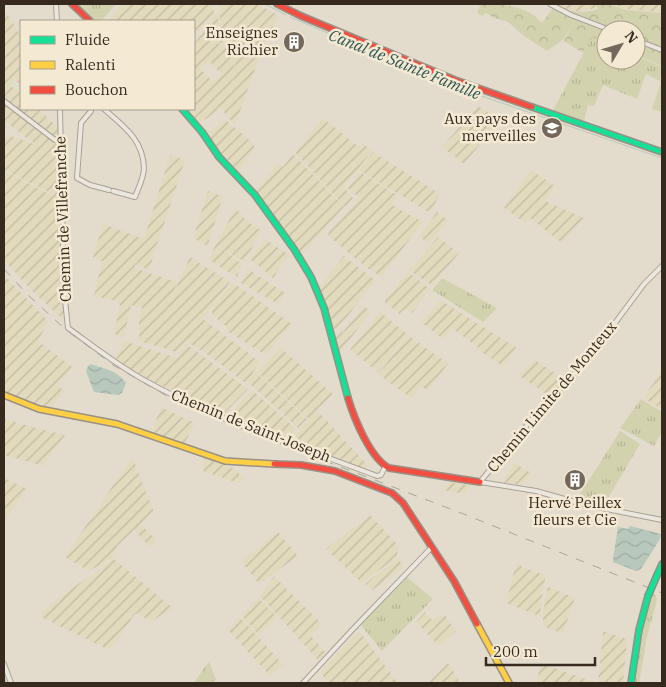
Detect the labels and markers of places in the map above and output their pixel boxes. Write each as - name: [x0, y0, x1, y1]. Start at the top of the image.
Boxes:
- place label: Enseignes Richier: [206, 23, 278, 59]
- building icon: Enseignes Richier: [282, 30, 306, 54]
- place label: Aux pays des merveilles: [444, 109, 536, 145]
- school or university icon: Aux pays des merveilles: [540, 116, 564, 140]
- building icon: Hervé Peillex fleurs et Cie: [563, 468, 587, 492]
- place label: Hervé Peillex fleurs et Cie: [528, 493, 622, 529]

